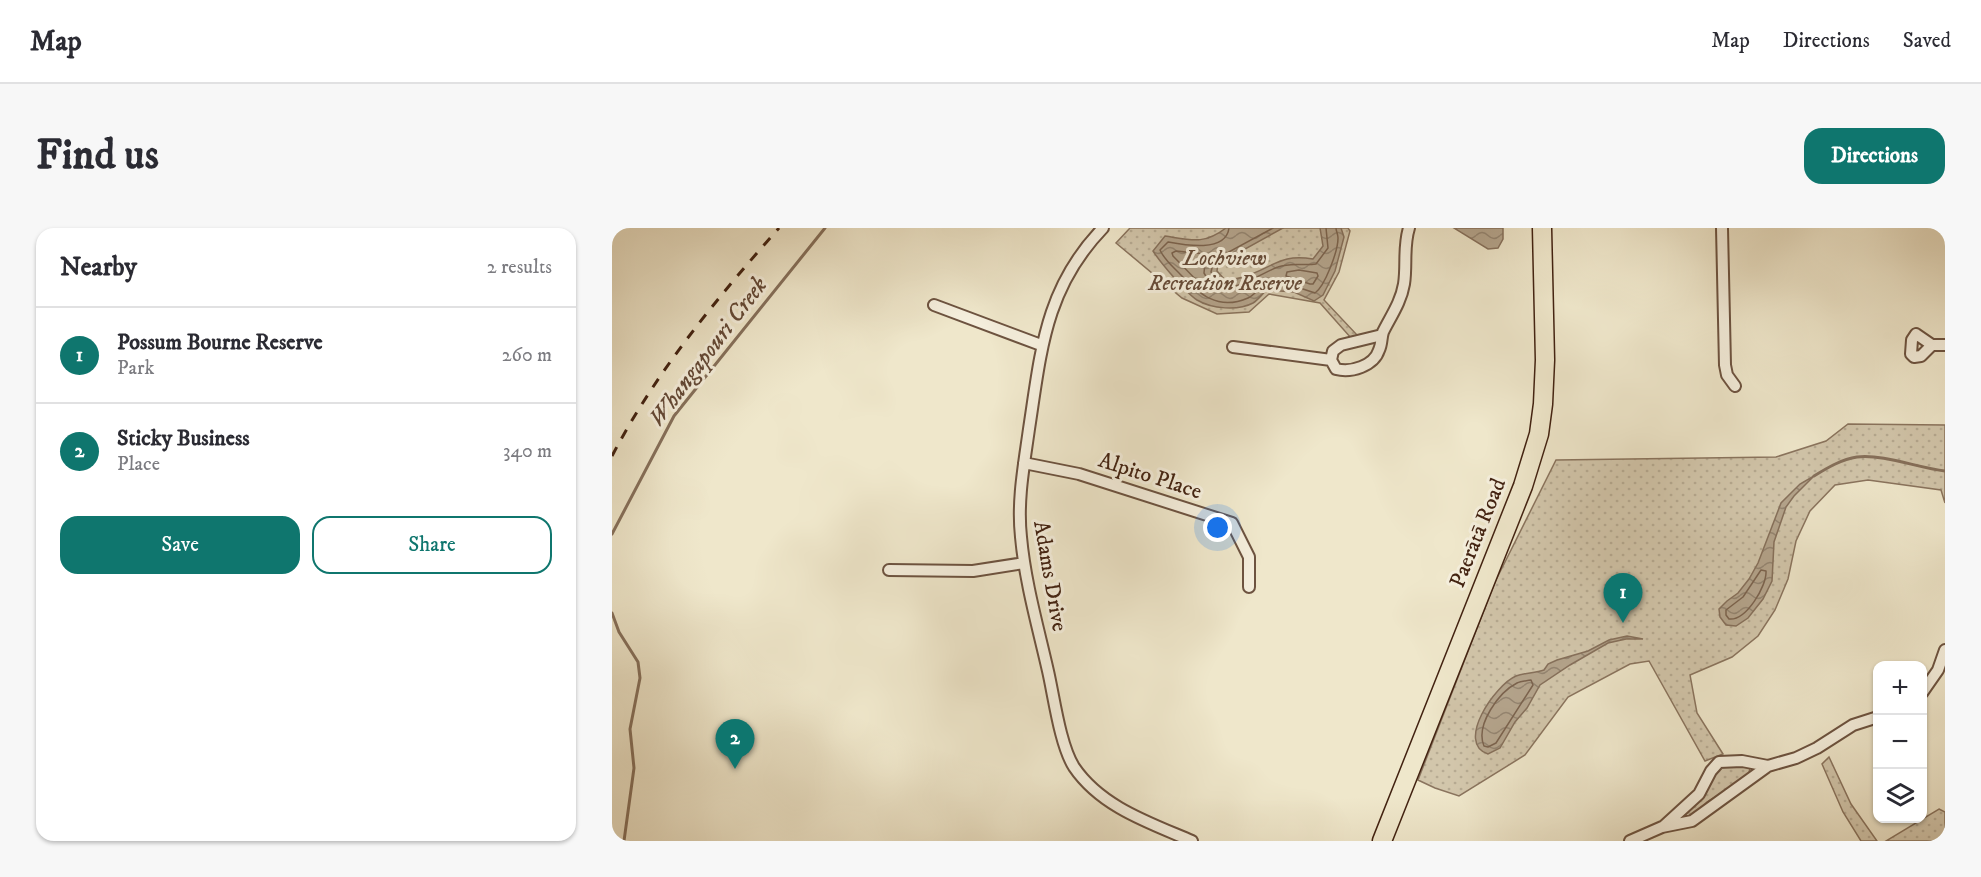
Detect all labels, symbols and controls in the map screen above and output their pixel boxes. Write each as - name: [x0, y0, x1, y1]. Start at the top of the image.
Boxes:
- text: Map: [30, 24, 82, 59]
- text: Map: [1711, 28, 1750, 54]
- text: Directions: [1783, 28, 1870, 54]
- text: Saved: [1903, 28, 1951, 54]
- button: Directions: [1804, 128, 1945, 184]
- text: Find us: [36, 130, 159, 182]
- park label: Lochview Recreation Reserve: [1147, 245, 1302, 297]
- text: Nearby: [60, 251, 137, 284]
- text: 2 results: [487, 255, 552, 280]
- water label: Whangapouri Creek: [642, 271, 774, 433]
- text: Possum Bourne Reserve: [117, 329, 323, 356]
- text: 1: [76, 343, 83, 368]
- text: 260 m: [502, 343, 552, 368]
- text: Park: [117, 356, 154, 381]
- text: Sticky Business: [117, 425, 250, 452]
- text: 2: [75, 439, 84, 464]
- text: 340 m: [503, 439, 552, 464]
- street label: Alpito Place: [1095, 447, 1205, 505]
- text: Place: [117, 452, 160, 477]
- street label: Paerātā Road: [1444, 474, 1512, 592]
- your location: [1203, 513, 1232, 542]
- button: Save: [60, 516, 300, 574]
- button: Share: [312, 516, 552, 574]
- street label: Adams Drive: [1027, 519, 1073, 633]
- pin: 1: [1604, 574, 1642, 623]
- map controls: [1873, 661, 1927, 823]
- button: +: [1873, 661, 1927, 715]
- button: −: [1873, 715, 1927, 769]
- pin: 2: [716, 720, 754, 769]
- button: layers: [1873, 769, 1927, 823]

